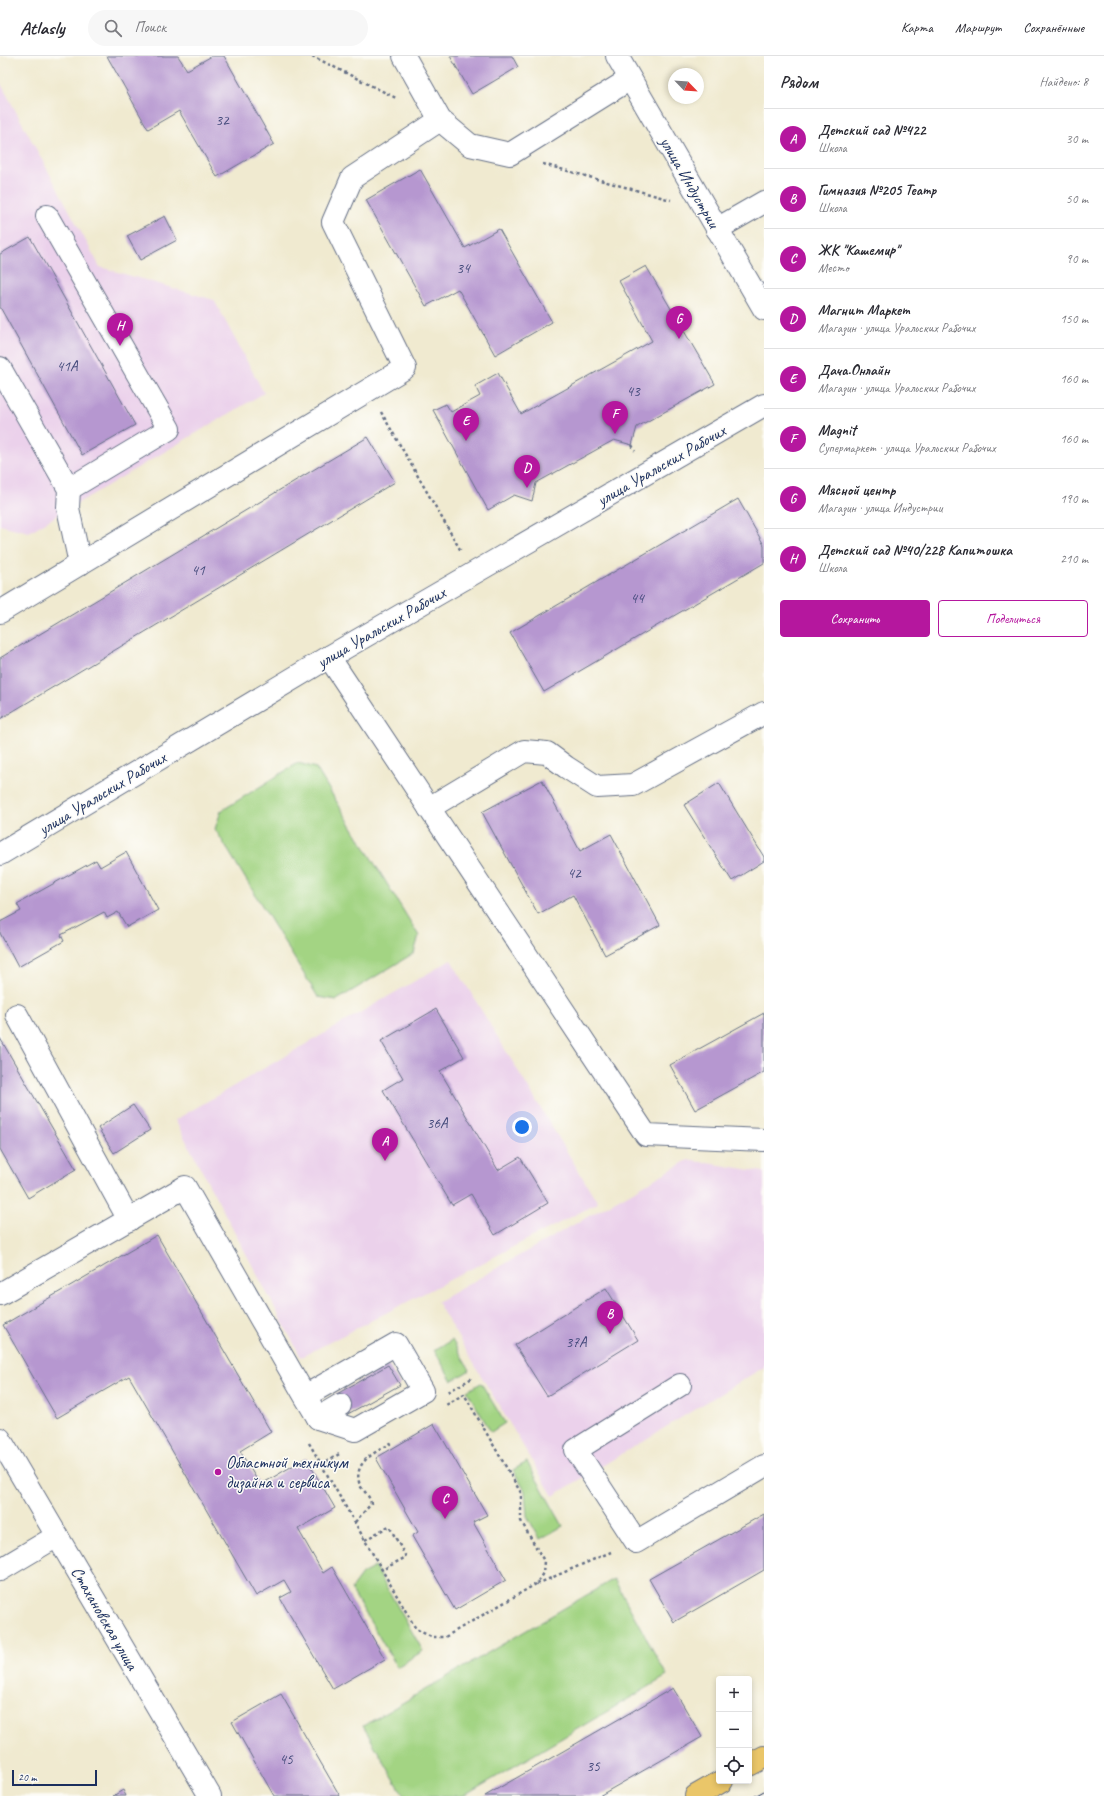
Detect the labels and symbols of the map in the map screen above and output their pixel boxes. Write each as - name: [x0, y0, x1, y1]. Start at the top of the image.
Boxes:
- north arrow: [668, 68, 704, 104]
- house number: 32: [215, 111, 230, 130]
- street label: улица Индустрии: [655, 132, 725, 233]
- house number: 34: [456, 259, 471, 278]
- pin: G: [666, 306, 692, 339]
- pin: H: [107, 313, 133, 346]
- house number: 41А: [56, 357, 79, 376]
- house number: 43: [626, 382, 641, 401]
- pin: F: [602, 401, 628, 434]
- pin: E: [453, 408, 479, 441]
- street label: улица Уральских Рабочих: [592, 420, 730, 511]
- pin: D: [514, 455, 540, 488]
- house number: 41: [191, 561, 206, 580]
- street label: улица Уральских Рабочих: [312, 582, 450, 673]
- house number: 44: [630, 589, 645, 608]
- street label: улица Уральских Рабочих: [34, 746, 171, 840]
- house number: 42: [567, 864, 582, 883]
- house number: 36А: [426, 1114, 449, 1133]
- your location: [512, 1117, 532, 1137]
- pin: A: [372, 1128, 398, 1161]
- pin: B: [597, 1301, 623, 1334]
- house number: 37А: [565, 1333, 588, 1352]
- place label: Областной техникум дизайна и сервиса: [226, 1452, 349, 1494]
- marker: Областной техникум дизайна и сервиса: [213, 1467, 223, 1477]
- pin: C: [432, 1486, 458, 1519]
- street label: Стахановская улица: [66, 1563, 143, 1675]
- house number: 45: [279, 1750, 294, 1769]
- house number: 35: [586, 1757, 601, 1776]
- scale bar: [12, 1768, 97, 1787]

